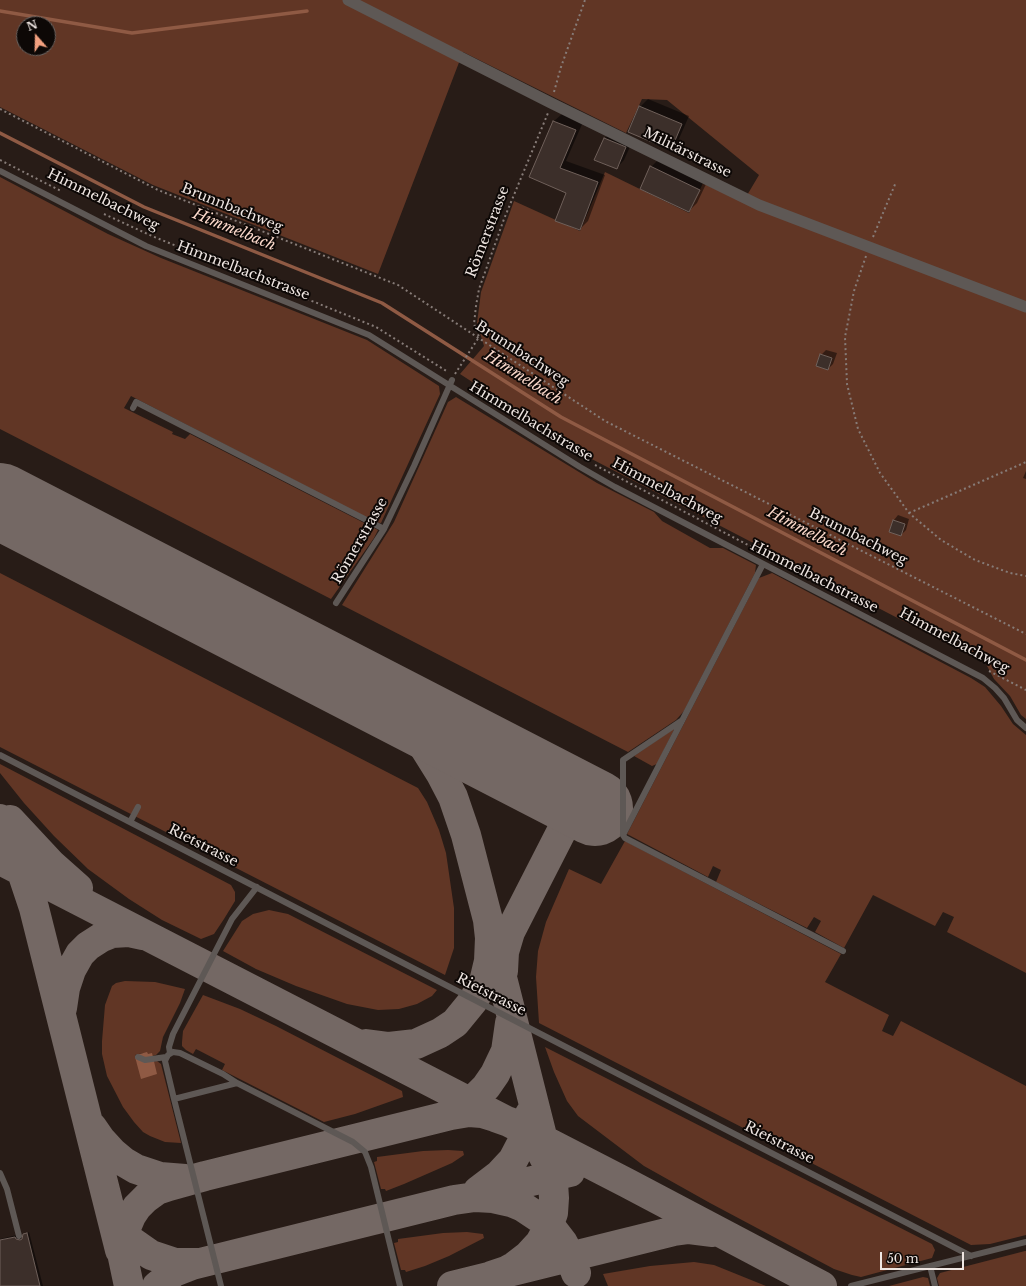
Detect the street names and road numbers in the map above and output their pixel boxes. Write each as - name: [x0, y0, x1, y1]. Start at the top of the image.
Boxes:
- street label: Militärstrasse: [640, 124, 734, 182]
- street label: Himmelbachweg: [44, 166, 162, 234]
- street label: Brunnbachweg: [179, 180, 285, 236]
- street label: Römerstrasse: [463, 184, 513, 280]
- street label: Himmelbachstrasse: [174, 238, 312, 304]
- street label: Brunnbachweg: [472, 318, 572, 390]
- street label: Himmelbachstrasse: [466, 378, 596, 466]
- street label: Himmelbachweg: [609, 455, 725, 527]
- street label: Römerstrasse: [329, 495, 391, 587]
- street label: Brunnbachweg: [806, 505, 910, 569]
- street label: Himmelbachstrasse: [747, 537, 881, 617]
- street label: Himmelbachweg: [896, 605, 1012, 677]
- street label: Rietstrasse: [165, 821, 241, 871]
- street label: Rietstrasse: [453, 970, 529, 1020]
- street label: Rietstrasse: [741, 1118, 817, 1168]

